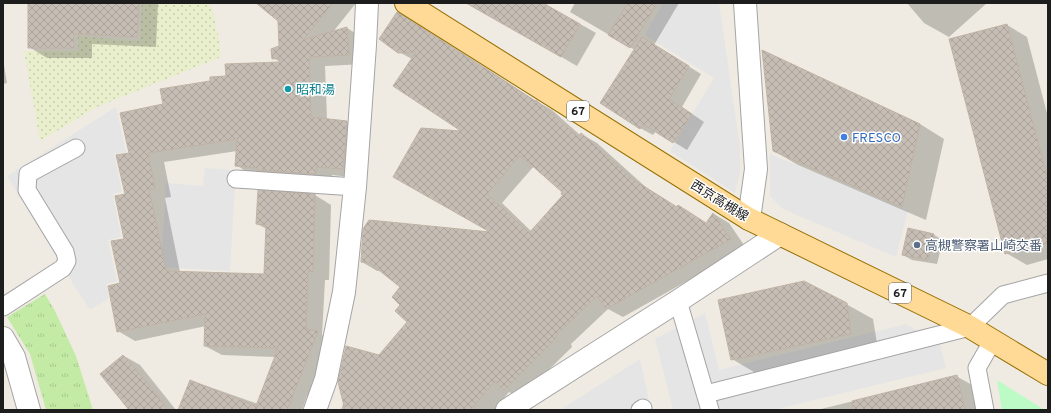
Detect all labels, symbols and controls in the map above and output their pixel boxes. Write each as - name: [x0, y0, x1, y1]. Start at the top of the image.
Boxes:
- place label: 昭和湯: [296, 83, 335, 99]
- marker: 昭和湯: [283, 84, 293, 94]
- road number: 67: [567, 101, 589, 121]
- place label: FRESCO: [852, 131, 901, 147]
- marker: FRESCO: [839, 132, 849, 142]
- street label: 西京高槻線: [687, 177, 751, 226]
- place label: 高槻警察署山崎交番: [925, 239, 1042, 255]
- marker: 高槻警察署山崎交番: [912, 240, 922, 250]
- road number: 67: [889, 283, 911, 303]

